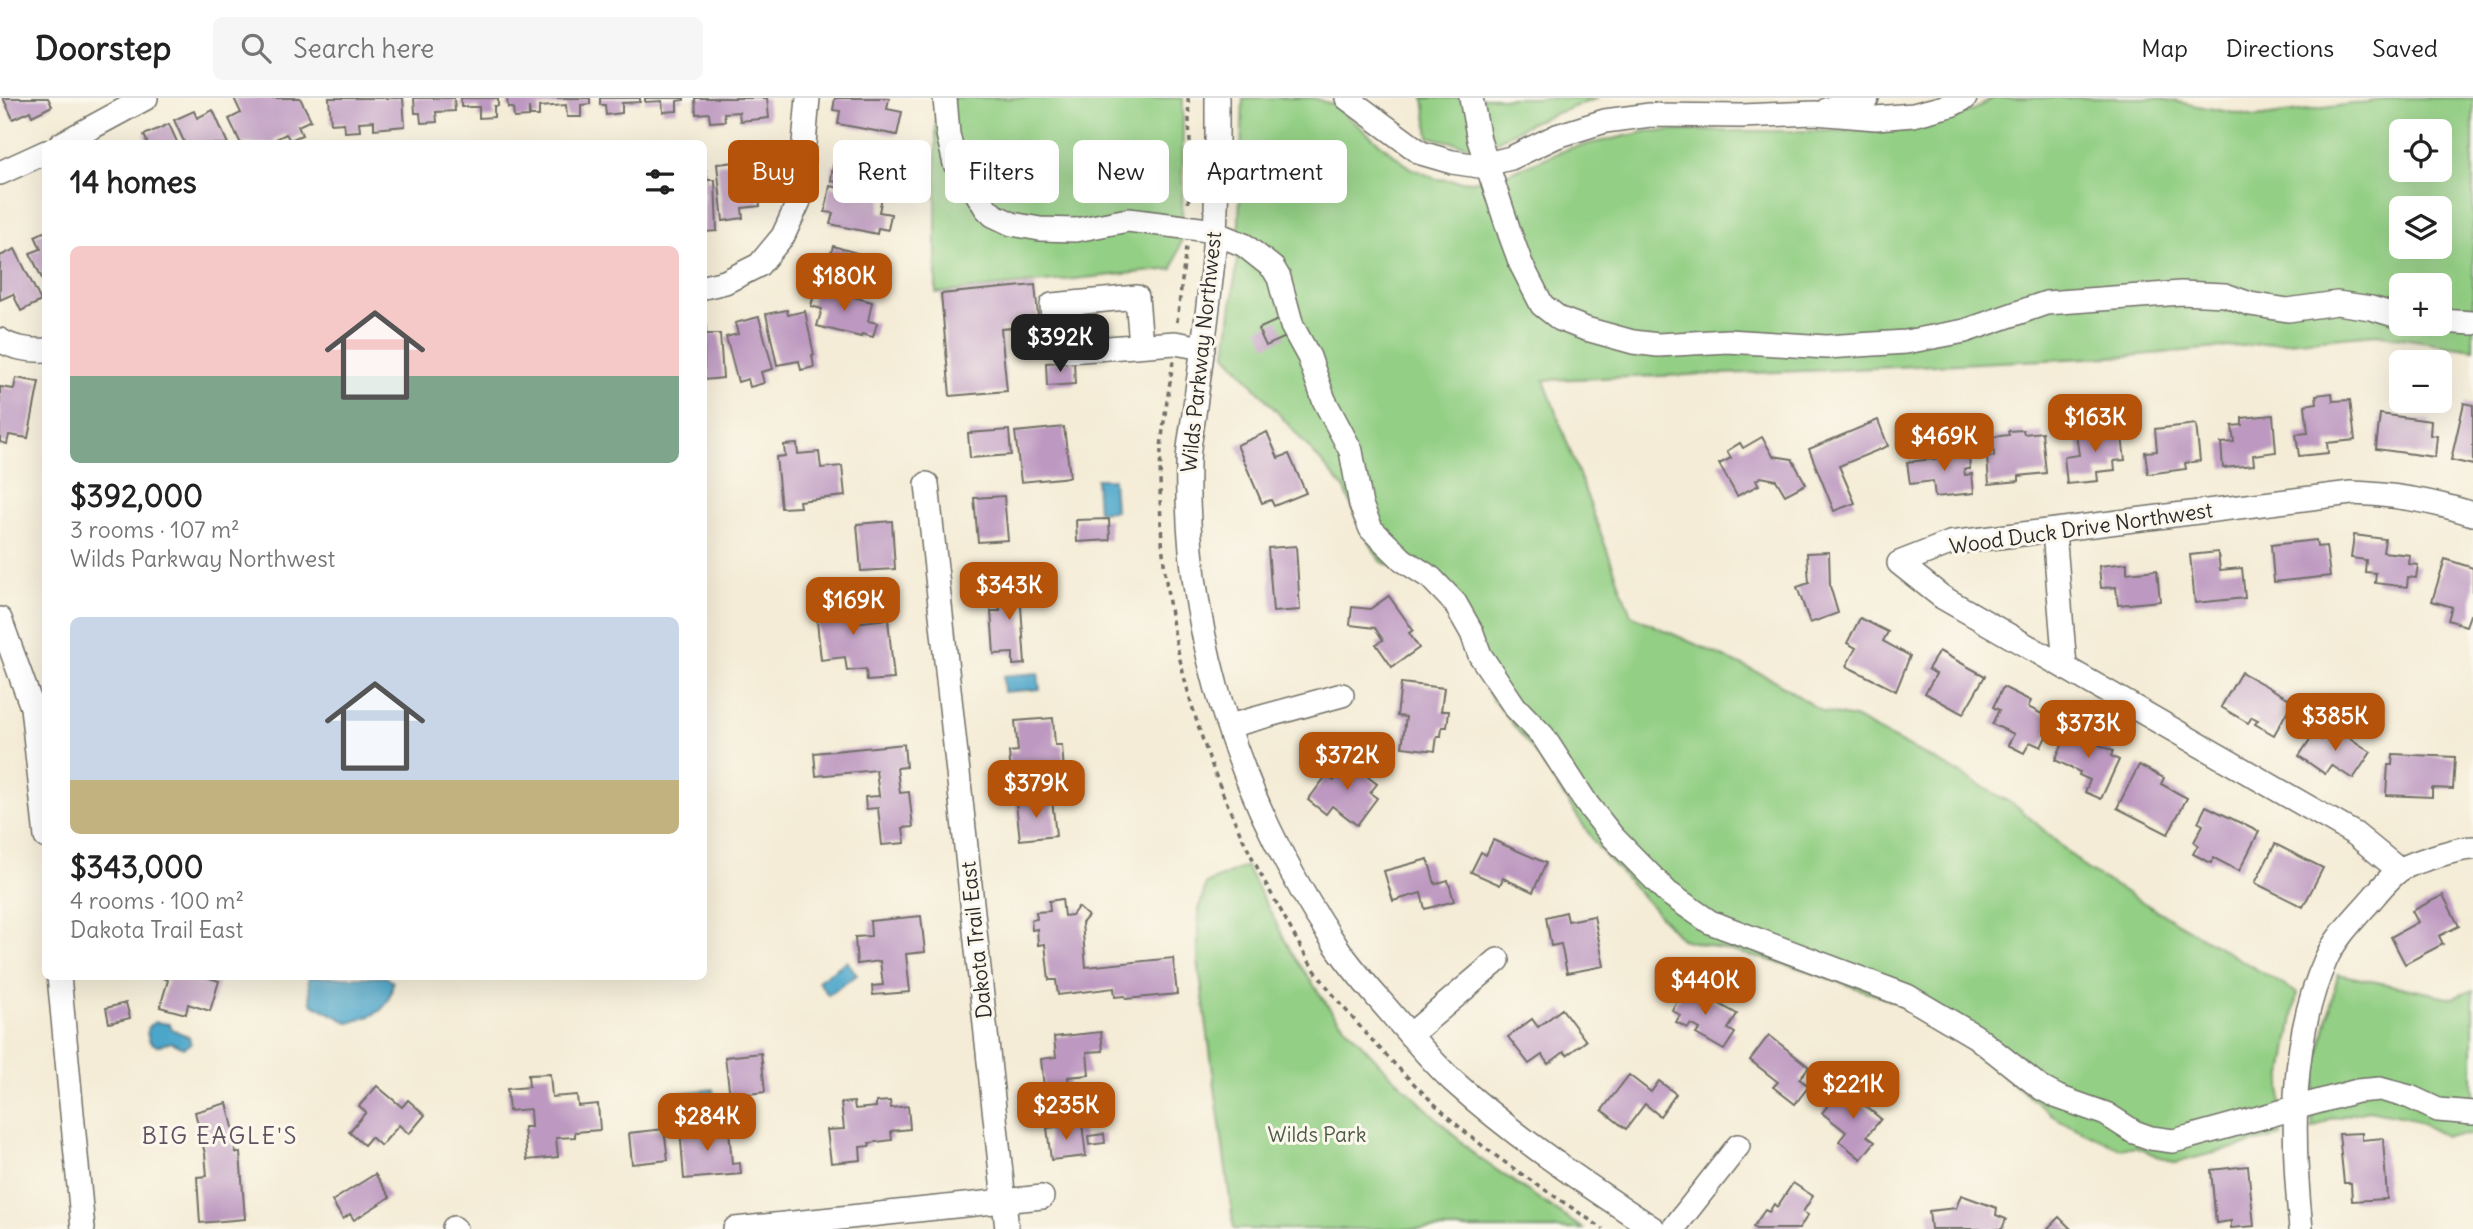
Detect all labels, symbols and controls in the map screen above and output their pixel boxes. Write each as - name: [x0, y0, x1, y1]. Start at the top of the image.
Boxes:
- search box: [213, 17, 703, 80]
- text: Doorstep: [35, 27, 171, 69]
- icon: search: [237, 29, 275, 67]
- text: Search here: [293, 32, 434, 65]
- text: Map: [2141, 33, 2188, 63]
- text: Directions: [2226, 33, 2334, 63]
- text: Saved: [2372, 33, 2438, 63]
- map controls: [2389, 119, 2452, 413]
- button: locate: [2389, 119, 2452, 182]
- chip: Buy: [728, 140, 819, 203]
- chip: Rent: [833, 140, 931, 203]
- chip: Filters: [945, 140, 1059, 203]
- chip: New: [1073, 140, 1169, 203]
- chip: Apartment: [1183, 140, 1347, 203]
- text: 14 homes: [70, 163, 197, 201]
- icon: filters: [641, 163, 679, 201]
- button: layers: [2389, 196, 2452, 259]
- street label: Wilds Parkway Northwest: [1175, 230, 1227, 474]
- pin: $180K: [795, 254, 893, 313]
- text: $180K: [812, 261, 876, 290]
- button: +: [2389, 273, 2452, 336]
- icon: home: [312, 292, 438, 418]
- pin: $392K: [1011, 314, 1109, 374]
- text: $392K: [1027, 322, 1093, 351]
- button: −: [2389, 350, 2452, 413]
- pin: $163K: [2046, 394, 2144, 454]
- text: $163K: [2064, 402, 2126, 431]
- pin: $469K: [1895, 414, 1993, 473]
- text: $469K: [1911, 421, 1977, 450]
- text: $392,000: [70, 477, 203, 515]
- street label: Wood Duck Drive Northwest: [1948, 496, 2214, 560]
- text: 3 rooms · 107 m²: [70, 515, 240, 544]
- text: Wilds Parkway Northwest: [70, 544, 335, 573]
- pin: $343K: [960, 562, 1058, 622]
- text: $343K: [976, 570, 1042, 599]
- pin: $169K: [804, 578, 902, 637]
- text: $169K: [822, 585, 884, 614]
- icon: home: [312, 663, 438, 789]
- pin: $385K: [2286, 694, 2384, 753]
- pin: $373K: [2039, 700, 2137, 760]
- text: $385K: [2302, 701, 2368, 730]
- text: $373K: [2056, 708, 2120, 737]
- pin: $372K: [1298, 732, 1396, 792]
- text: $372K: [1315, 740, 1379, 769]
- pin: $379K: [987, 760, 1085, 820]
- text: $379K: [1004, 768, 1068, 797]
- text: $343,000: [70, 848, 204, 886]
- street label: Dakota Trail East: [954, 860, 998, 1020]
- text: 4 rooms · 100 m²: [70, 886, 244, 915]
- text: Dakota Trail East: [70, 915, 243, 944]
- pin: $440K: [1656, 958, 1754, 1017]
- text: $440K: [1671, 965, 1739, 994]
- pin: $221K: [1804, 1062, 1902, 1121]
- text: $221K: [1822, 1069, 1884, 1098]
- pin: $235K: [1017, 1082, 1115, 1142]
- text: $235K: [1033, 1090, 1099, 1119]
- pin: $284K: [658, 1094, 756, 1153]
- text: $284K: [674, 1101, 740, 1130]
- district label: BIG EAGLE'S: [142, 1121, 298, 1150]
- park label: Wilds Park: [1268, 1121, 1366, 1148]

